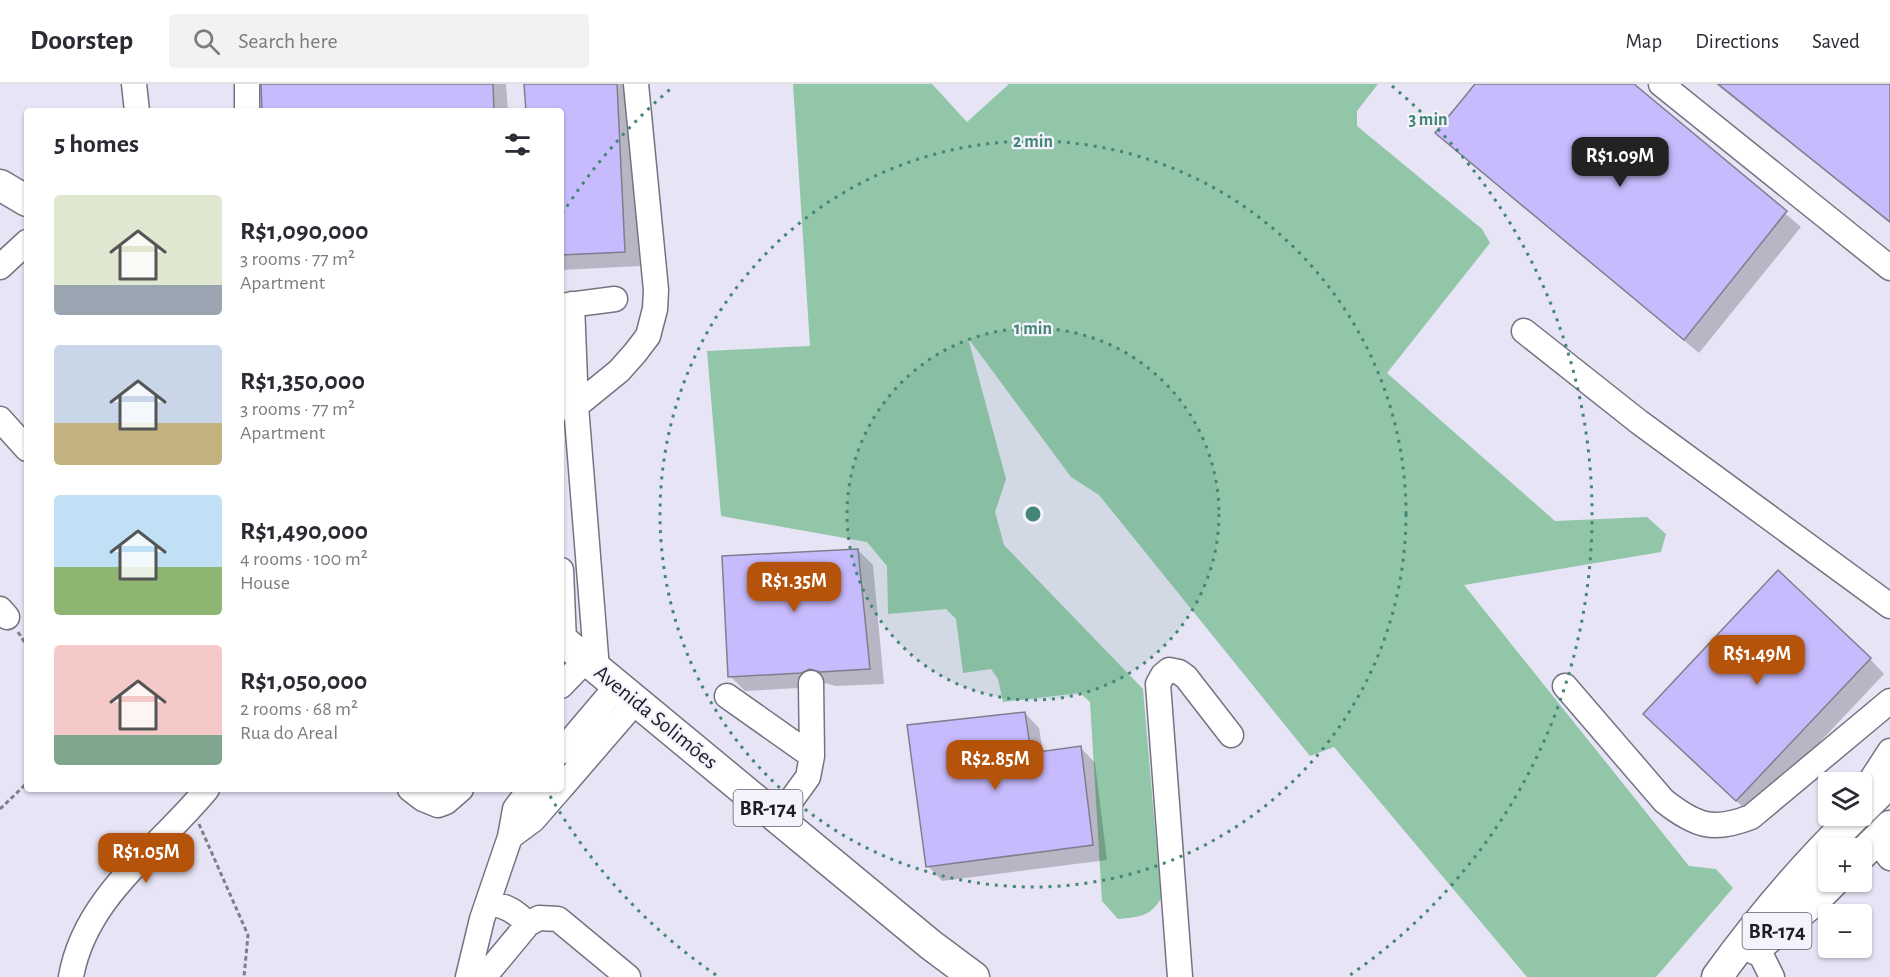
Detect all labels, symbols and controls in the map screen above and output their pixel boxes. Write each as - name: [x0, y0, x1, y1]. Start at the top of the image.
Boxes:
- search box: [169, 14, 589, 68]
- icon: search: [190, 25, 223, 58]
- text: Doorstep: [30, 27, 133, 55]
- text: Search here: [238, 30, 338, 52]
- text: Map: [1626, 31, 1662, 52]
- text: Directions: [1695, 31, 1779, 52]
- text: Saved: [1812, 31, 1860, 52]
- text: 3 min: [1408, 111, 1448, 129]
- icon: filters: [501, 128, 534, 161]
- text: 5 homes: [54, 131, 139, 157]
- text: 2 min: [1013, 133, 1053, 151]
- pin: R$1.09M: [1565, 137, 1675, 188]
- text: R$1.09M: [1586, 146, 1654, 166]
- text: R$1,090,000: [240, 218, 369, 244]
- icon: home: [102, 219, 174, 291]
- text: 3 rooms · 77 m²: [240, 249, 355, 269]
- text: Apartment: [240, 273, 325, 293]
- text: 1 min: [1014, 320, 1052, 338]
- text: R$1,350,000: [240, 368, 365, 394]
- icon: home: [102, 369, 174, 441]
- text: 3 rooms · 77 m²: [240, 399, 355, 419]
- text: Apartment: [240, 423, 325, 443]
- centre of rings: [1023, 504, 1043, 524]
- text: R$1,490,000: [240, 518, 368, 544]
- icon: home: [102, 519, 174, 591]
- text: 4 rooms · 100 m²: [240, 549, 368, 569]
- pin: R$1.35M: [739, 562, 849, 613]
- text: R$1.35M: [761, 571, 827, 591]
- text: House: [240, 573, 290, 593]
- pin: R$1.49M: [1702, 635, 1812, 686]
- text: R$1.49M: [1723, 644, 1791, 664]
- street label: Avenida Solimões: [590, 661, 722, 773]
- text: R$1,050,000: [240, 668, 367, 694]
- icon: home: [102, 669, 174, 741]
- text: 2 rooms · 68 m²: [240, 699, 358, 719]
- text: Rua do Areal: [240, 723, 338, 743]
- pin: R$2.85M: [940, 740, 1050, 791]
- text: R$2.85M: [960, 749, 1030, 769]
- map controls: [1818, 772, 1872, 958]
- button: layers: [1818, 772, 1872, 826]
- road number: BR-174: [734, 790, 802, 826]
- pin: R$1.05M: [91, 833, 201, 884]
- button: +: [1818, 838, 1872, 892]
- text: R$1.05M: [112, 842, 180, 862]
- button: −: [1818, 904, 1872, 958]
- road number: BR-174: [1742, 913, 1812, 949]

